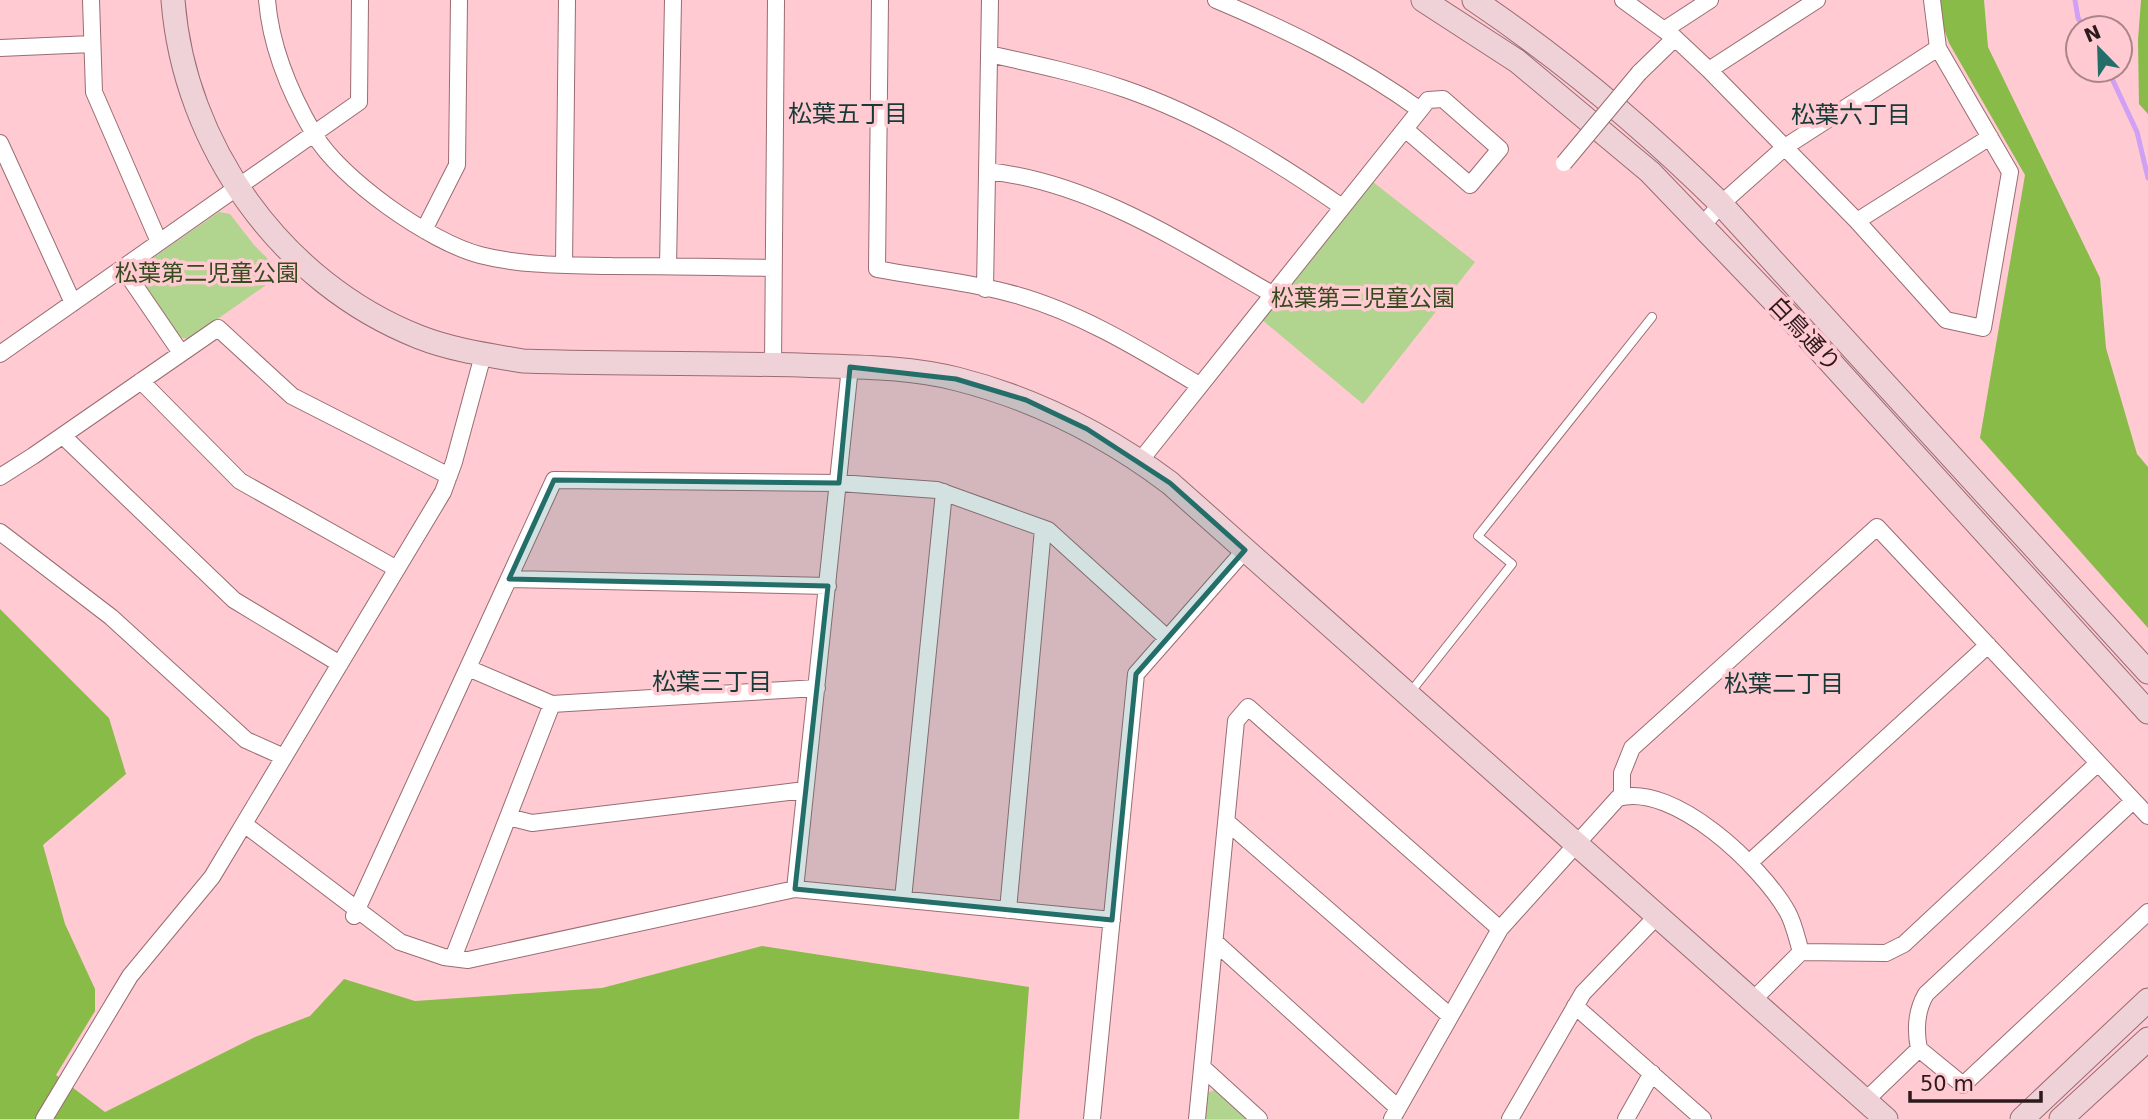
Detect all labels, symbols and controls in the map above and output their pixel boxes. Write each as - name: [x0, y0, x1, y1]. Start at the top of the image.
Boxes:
- north arrow: [2064, 14, 2134, 84]
- text: N: [2081, 20, 2104, 47]
- district label: 松葉五丁目: [788, 100, 908, 128]
- district label: 松葉六丁目: [1791, 101, 1911, 129]
- park label: 松葉第二児童公園: [115, 260, 299, 286]
- park label: 松葉第三児童公園: [1271, 285, 1455, 311]
- street label: 白鳥通り: [1764, 291, 1846, 377]
- district label: 松葉三丁目: [652, 668, 772, 696]
- district label: 松葉二丁目: [1724, 670, 1844, 698]
- scale bar: [1910, 1060, 2041, 1104]
- text: 50 m: [1920, 1072, 1974, 1096]

